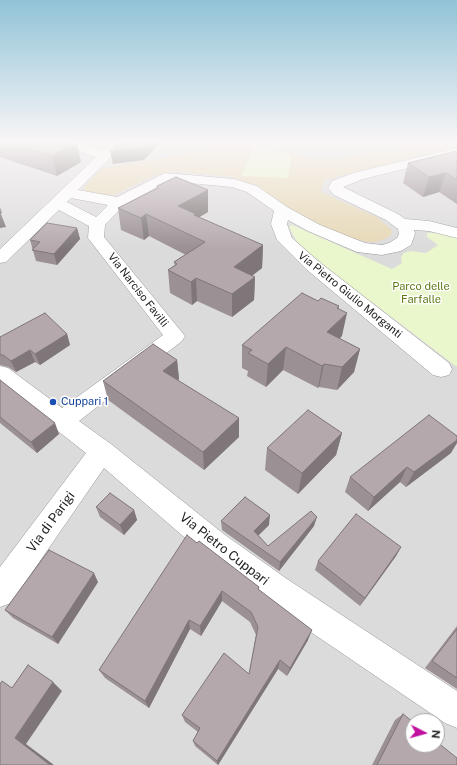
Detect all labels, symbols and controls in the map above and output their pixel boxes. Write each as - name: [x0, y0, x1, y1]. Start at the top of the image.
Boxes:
- street label: Via Pietro Giulio Morganti: [295, 249, 405, 341]
- street label: Via Narciso Favilli: [105, 250, 171, 330]
- park label: Parco delle Farfalle: [392, 280, 450, 306]
- place label: Cuppari 1: [61, 395, 108, 409]
- marker: Cuppari 1: [48, 397, 58, 407]
- street label: Via di Parigi: [24, 489, 78, 555]
- street label: Via Pietro Cuppari: [176, 509, 272, 589]
- north arrow: [405, 713, 445, 753]
- text: N: [430, 729, 442, 739]

